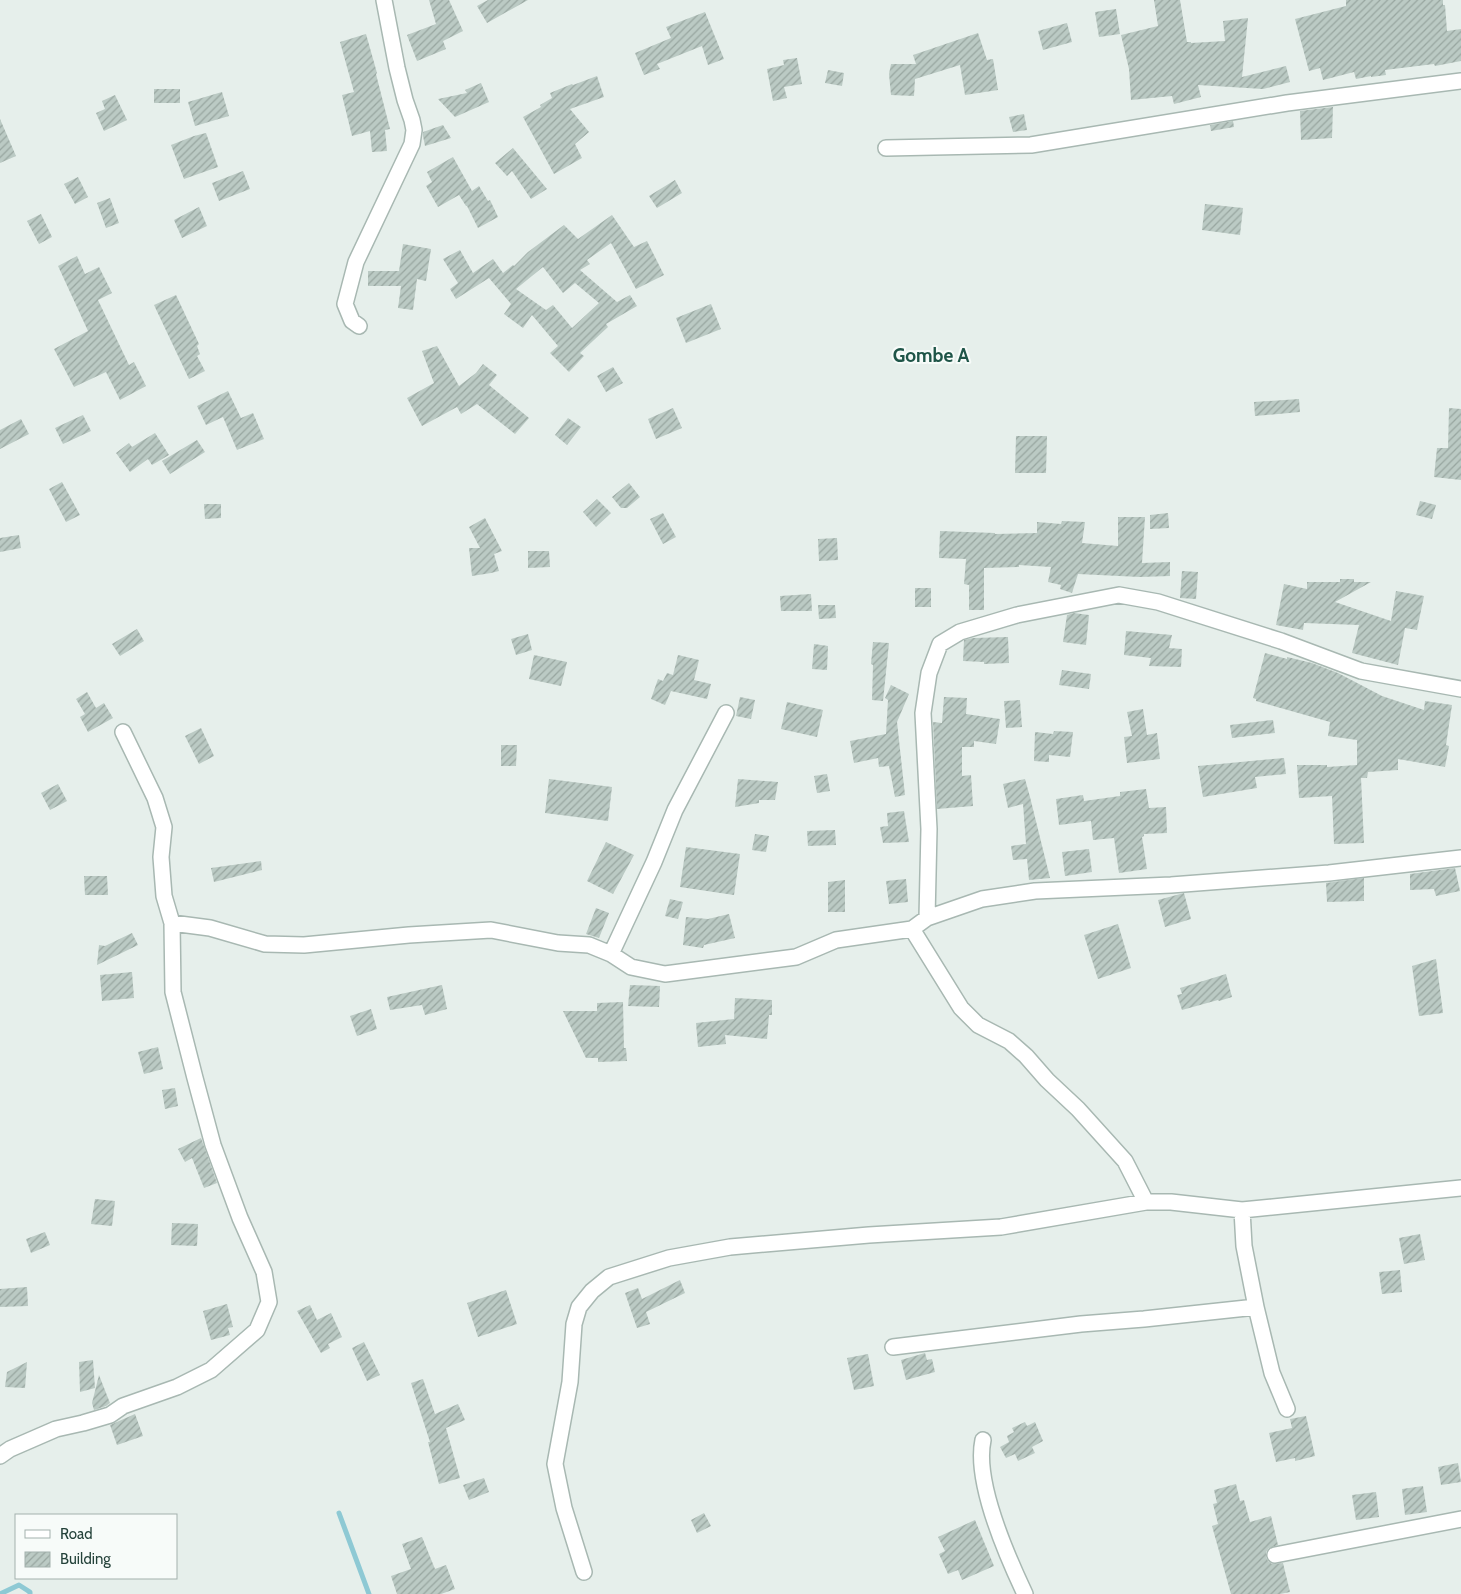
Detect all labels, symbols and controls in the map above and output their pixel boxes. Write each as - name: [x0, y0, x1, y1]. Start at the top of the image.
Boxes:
- district label: Gombe A: [893, 344, 969, 367]
- legend: [15, 1514, 178, 1579]
- text: Road: [60, 1525, 93, 1543]
- text: Building: [60, 1550, 111, 1568]

